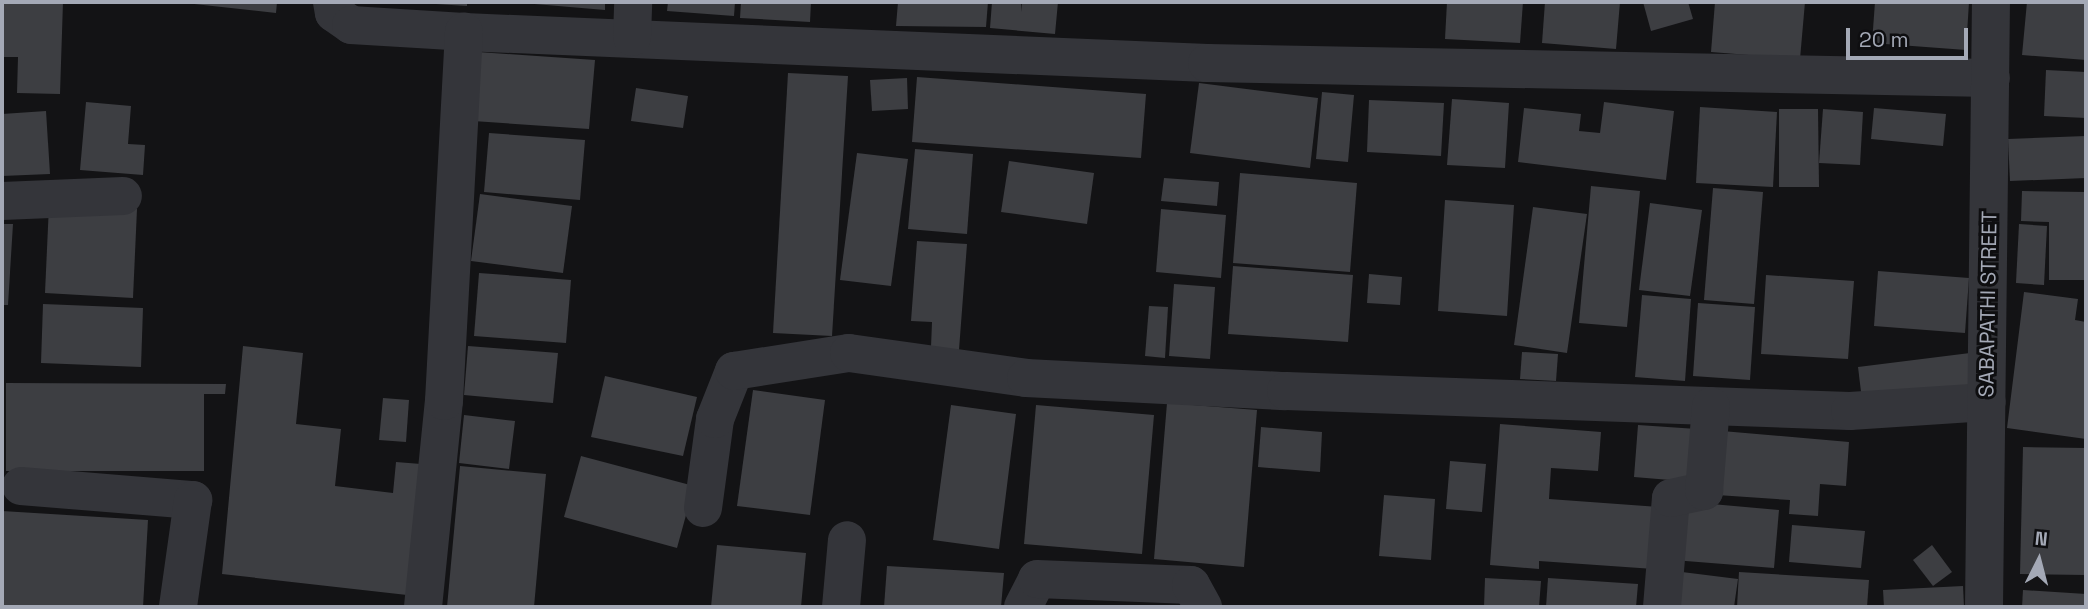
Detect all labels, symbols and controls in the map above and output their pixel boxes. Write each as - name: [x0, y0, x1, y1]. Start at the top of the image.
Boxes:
- scale bar: [1850, 14, 1972, 58]
- text: 20 m: [1859, 26, 1909, 53]
- street label: SABAPATHI STREET: [1974, 210, 2002, 398]
- north arrow: [2004, 525, 2074, 595]
- text: N: [2034, 526, 2049, 552]

